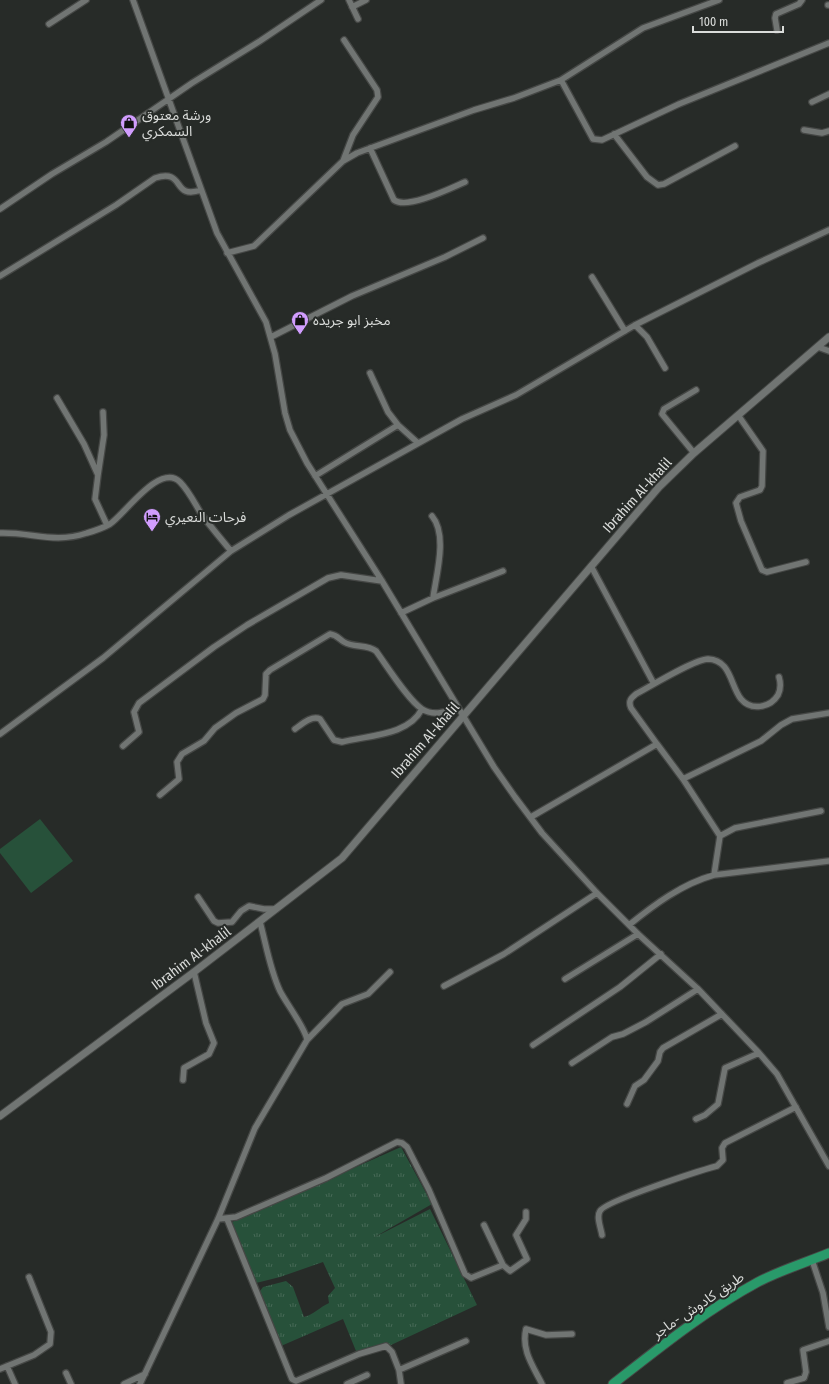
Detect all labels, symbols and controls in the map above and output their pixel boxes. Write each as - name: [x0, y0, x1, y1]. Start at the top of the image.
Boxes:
- scale bar: [693, 8, 783, 34]
- text: 100 m: [699, 15, 728, 29]
- place label: ورشة معتوق السمكري: [142, 107, 211, 142]
- shop icon: ورشة معتوق السمكري: [119, 113, 139, 138]
- shop icon: مخبز ابو جريده: [290, 310, 310, 335]
- place label: مخبز ابو جريده: [313, 312, 391, 329]
- street label: Ibrahim Al-khalil: [599, 454, 676, 536]
- hotel icon: فرحات النعيري: [142, 507, 162, 532]
- place label: فرحات النعيري: [165, 509, 246, 528]
- street label: Ibrahim Al-khalil: [388, 699, 463, 782]
- street label: Ibrahim Al-khalil: [148, 923, 235, 994]
- street label: طريق كادوش -ماجر: [648, 1269, 748, 1344]

